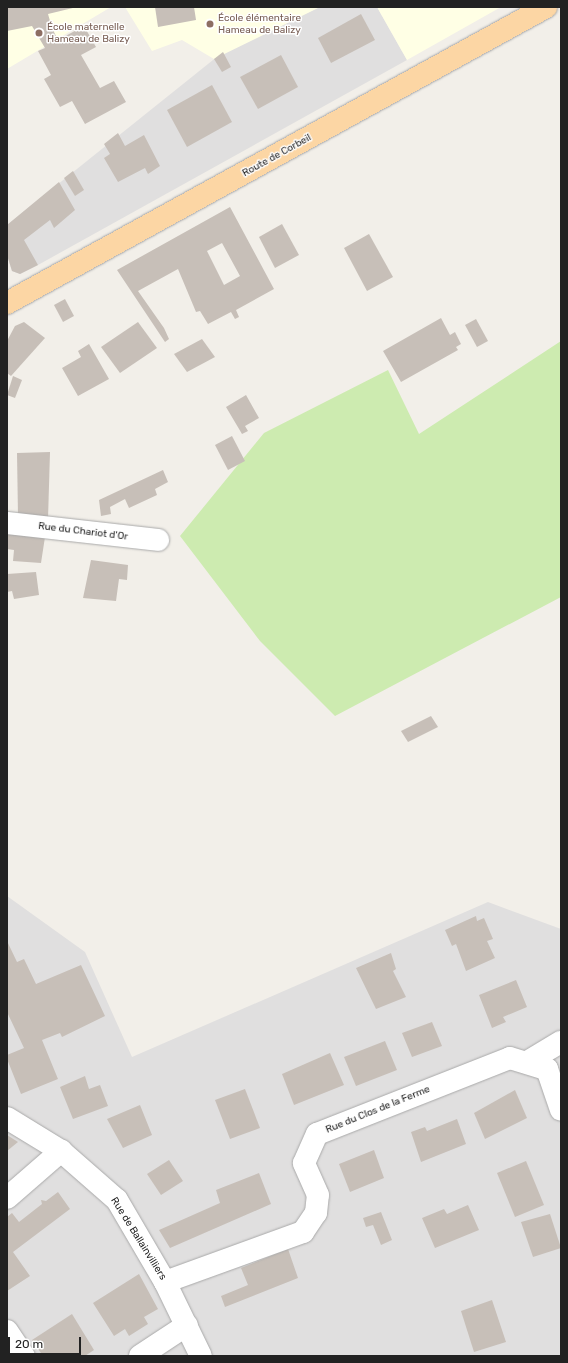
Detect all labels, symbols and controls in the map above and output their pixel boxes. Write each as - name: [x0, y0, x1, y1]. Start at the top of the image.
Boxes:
- place label: École élémentaire Hameau de Balizy: [218, 12, 301, 36]
- marker: École élémentaire Hameau de Balizy: [205, 19, 215, 29]
- place label: École maternelle Hameau de Balizy: [47, 21, 130, 44]
- marker: École maternelle Hameau de Balizy: [34, 28, 44, 38]
- street label: Route de Corbeil: [241, 132, 313, 180]
- street label: Rue du Chariot d'Or: [37, 521, 129, 543]
- street label: Rue du Clos de la Ferme: [324, 1084, 432, 1136]
- street label: Rue de Ballainvilliers: [108, 1195, 168, 1283]
- scale bar: [10, 1329, 83, 1355]
- text: 20 m: [15, 1337, 43, 1351]

